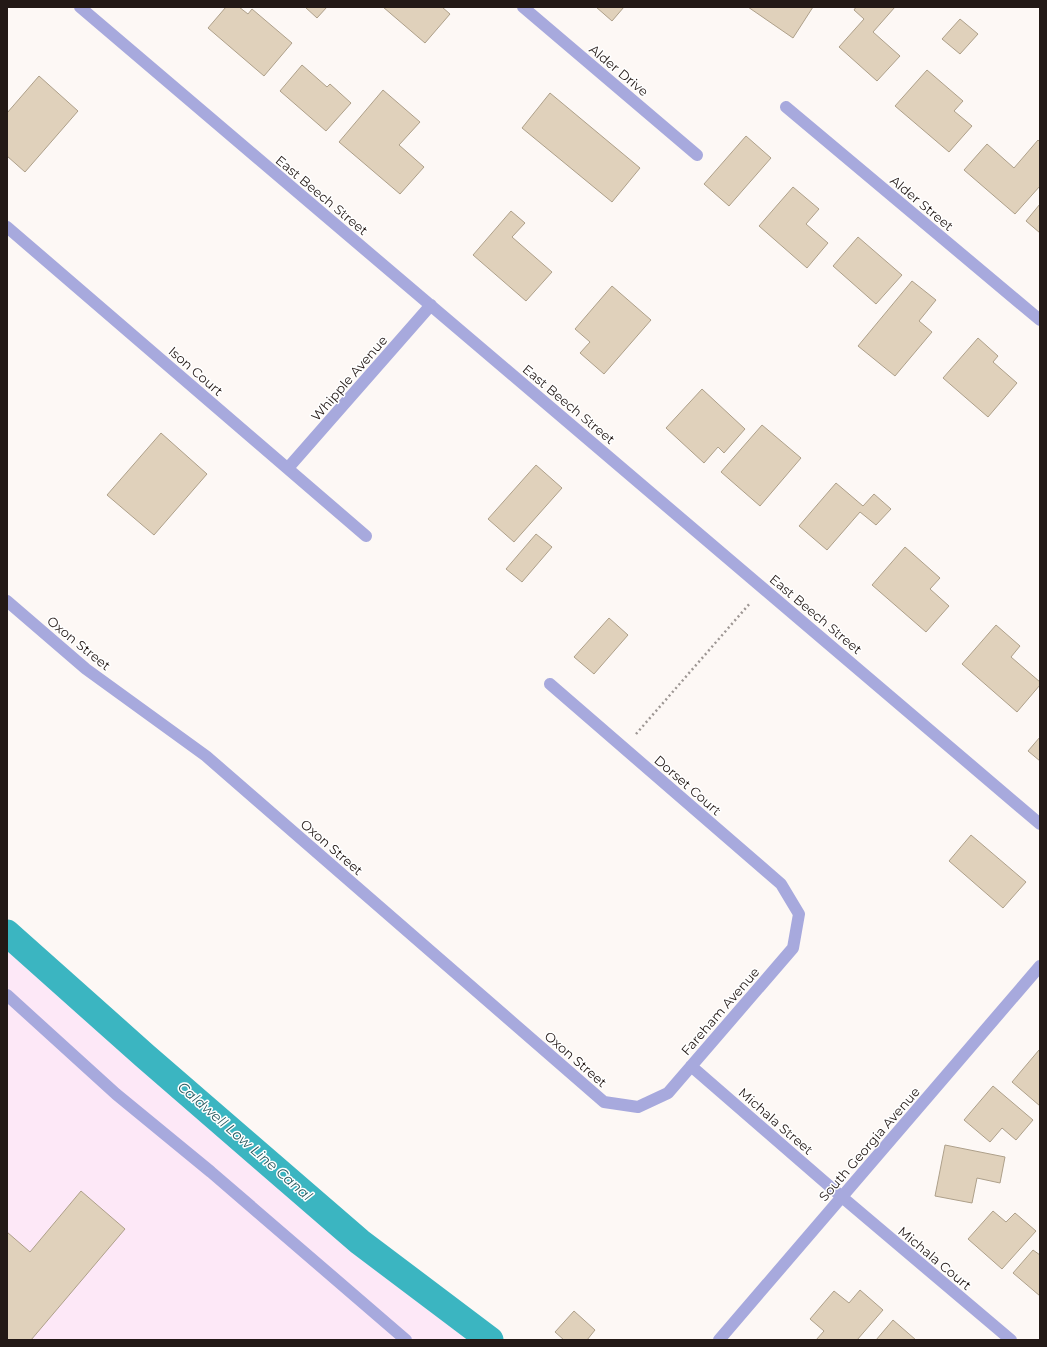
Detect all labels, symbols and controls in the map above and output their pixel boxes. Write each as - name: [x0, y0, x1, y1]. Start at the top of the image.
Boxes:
- street label: Alder Drive: [586, 41, 652, 99]
- street label: East Beech Street: [273, 152, 371, 238]
- street label: Alder Street: [887, 172, 957, 234]
- street label: Whipple Avenue: [308, 332, 391, 424]
- street label: Ison Court: [165, 343, 227, 399]
- street label: East Beech Street: [520, 361, 618, 447]
- street label: East Beech Street: [767, 571, 865, 657]
- street label: Oxon Street: [44, 613, 114, 673]
- street label: Dorset Court: [651, 752, 725, 818]
- street label: Oxon Street: [298, 816, 366, 878]
- street label: Fareham Avenue: [677, 964, 763, 1058]
- street label: Oxon Street: [542, 1028, 610, 1090]
- water label: Caldwell Low Line Canal: [174, 1078, 316, 1205]
- street label: Michala Street: [735, 1084, 817, 1158]
- street label: South Georgia Avenue: [815, 1084, 923, 1204]
- street label: Michala Court: [895, 1223, 975, 1293]

